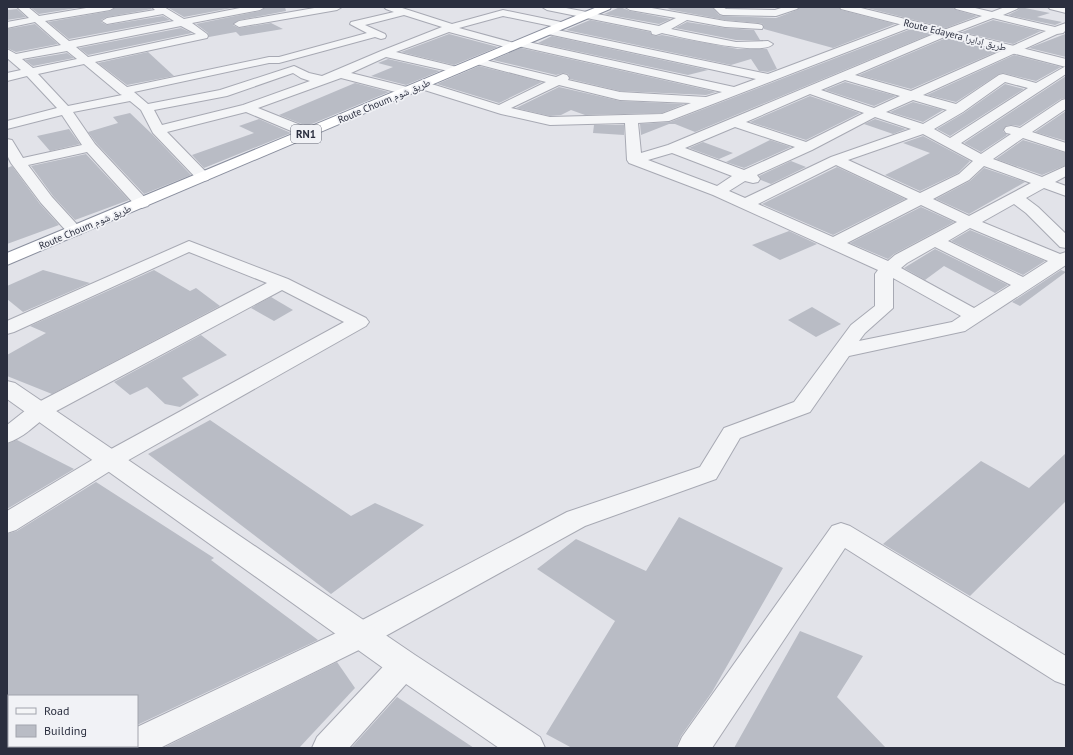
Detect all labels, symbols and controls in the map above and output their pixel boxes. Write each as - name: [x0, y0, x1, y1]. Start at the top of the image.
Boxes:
- street label: Route Edayera طريق إدايرا: [902, 16, 1008, 55]
- street label: Route Choum طريق شوم: [336, 75, 433, 127]
- road number: RN1: [291, 125, 321, 143]
- street label: Route Choum طريق شوم: [37, 201, 134, 253]
- legend: [8, 695, 138, 747]
- text: Road: [44, 703, 69, 718]
- text: Building: [44, 723, 87, 738]

